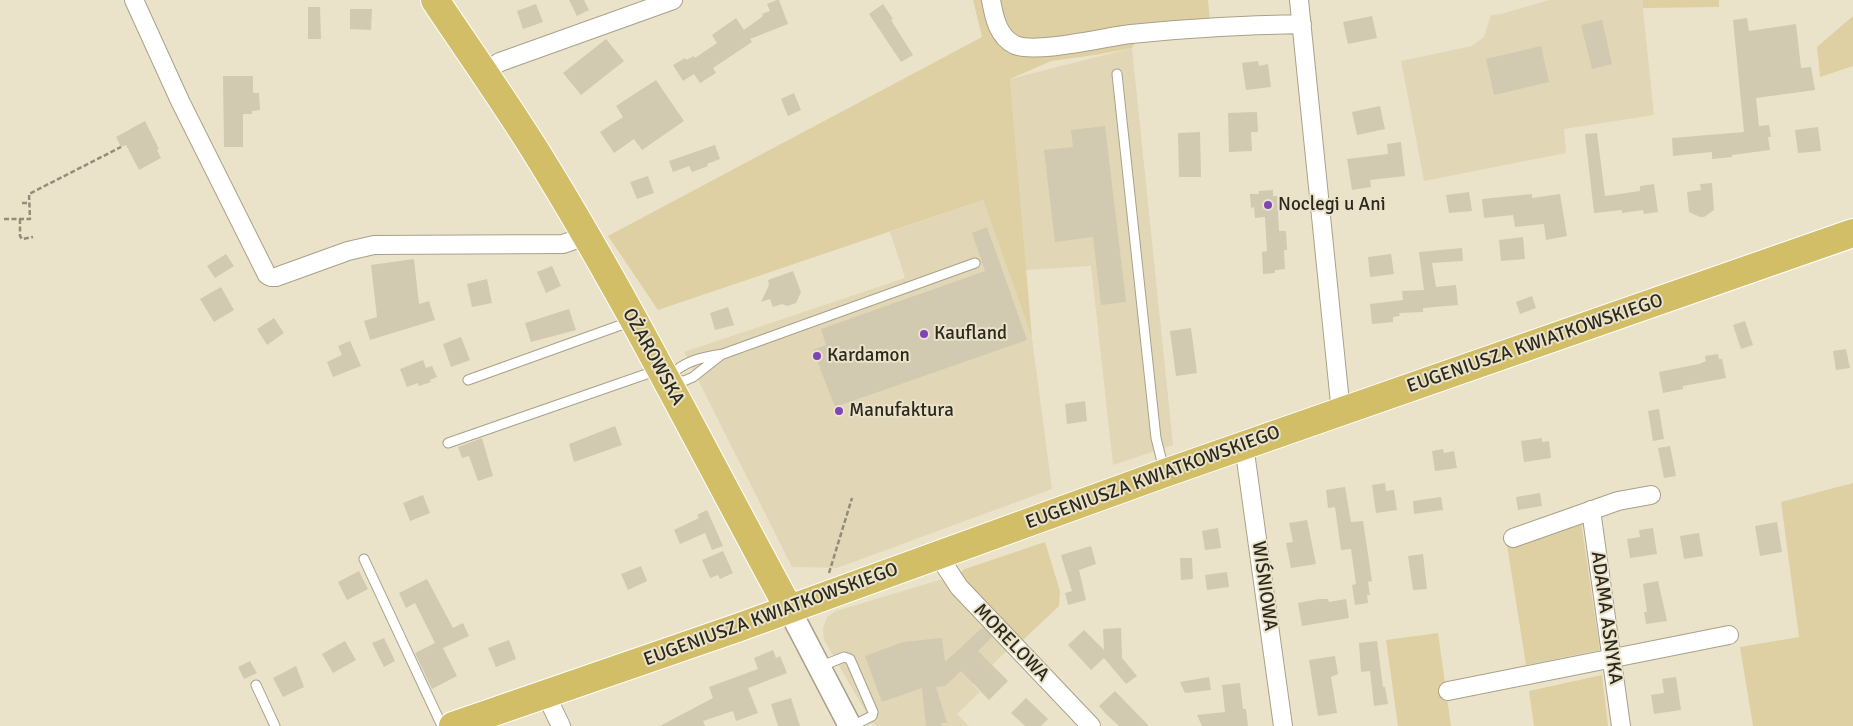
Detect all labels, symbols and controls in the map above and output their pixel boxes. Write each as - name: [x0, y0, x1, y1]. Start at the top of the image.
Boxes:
- place label: Noclegi u Ani: [1278, 194, 1386, 216]
- marker: Noclegi u Ani: [1262, 199, 1274, 211]
- street label: EUGENIUSZA KWIATKOWSKIEGO: [1404, 289, 1666, 399]
- street label: OŻAROWSKA: [617, 305, 689, 409]
- place label: Kaufland: [934, 323, 1007, 345]
- marker: Kaufland: [918, 328, 930, 340]
- place label: Kardamon: [827, 345, 910, 367]
- marker: Kardamon: [811, 350, 823, 362]
- place label: Manufaktura: [849, 400, 954, 422]
- marker: Manufaktura: [833, 405, 845, 417]
- street label: EUGENIUSZA KWIATKOWSKIEGO: [1023, 421, 1283, 535]
- street label: WIŚNIOWA: [1246, 540, 1282, 632]
- street label: ADAMA ASNYKA: [1585, 550, 1627, 686]
- street label: EUGENIUSZA KWIATKOWSKIEGO: [641, 558, 901, 672]
- street label: MORELOWA: [968, 599, 1054, 687]

